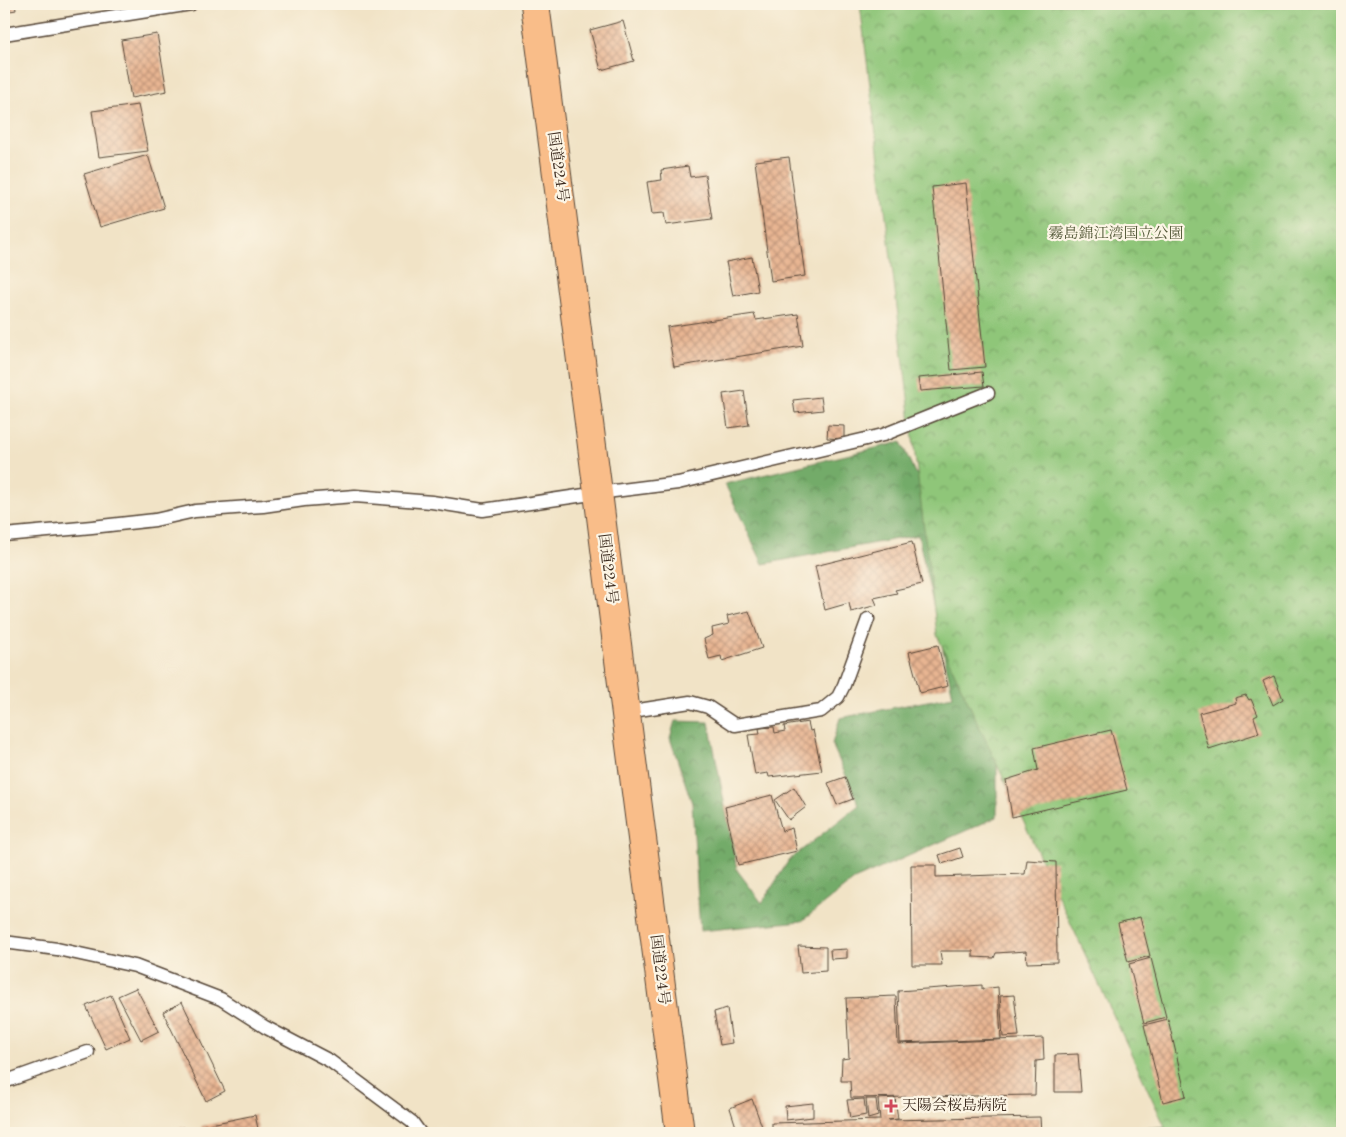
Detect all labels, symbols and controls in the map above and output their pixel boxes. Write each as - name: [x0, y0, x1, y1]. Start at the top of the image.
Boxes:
- street label: 国道224号: [545, 130, 571, 203]
- park label: 霧島錦江湾国立公園: [1048, 225, 1184, 242]
- street label: 国道224号: [595, 533, 621, 605]
- street label: 国道224号: [647, 934, 673, 1006]
- place label: 天陽会桜島病院: [902, 1097, 1007, 1114]
- marker: 天陽会桜島病院: [884, 1099, 898, 1113]

